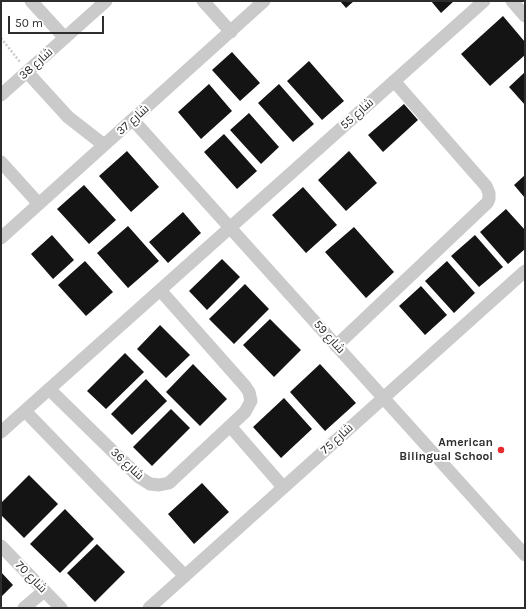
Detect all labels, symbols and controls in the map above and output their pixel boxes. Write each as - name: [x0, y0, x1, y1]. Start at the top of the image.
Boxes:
- scale bar: [10, 8, 106, 34]
- text: 50 m: [15, 16, 43, 30]
- street label: شارع 38: [16, 45, 56, 83]
- street label: شارع 55: [337, 95, 377, 133]
- street label: شارع 37: [114, 102, 152, 138]
- street label: شارع 59: [310, 317, 348, 357]
- street label: شارع 75: [318, 421, 356, 457]
- place label: American Bilingual School: [399, 436, 493, 464]
- street label: شارع 36: [107, 445, 147, 483]
- marker: American Bilingual School: [496, 445, 506, 455]
- street label: شارع 70: [12, 558, 50, 596]

